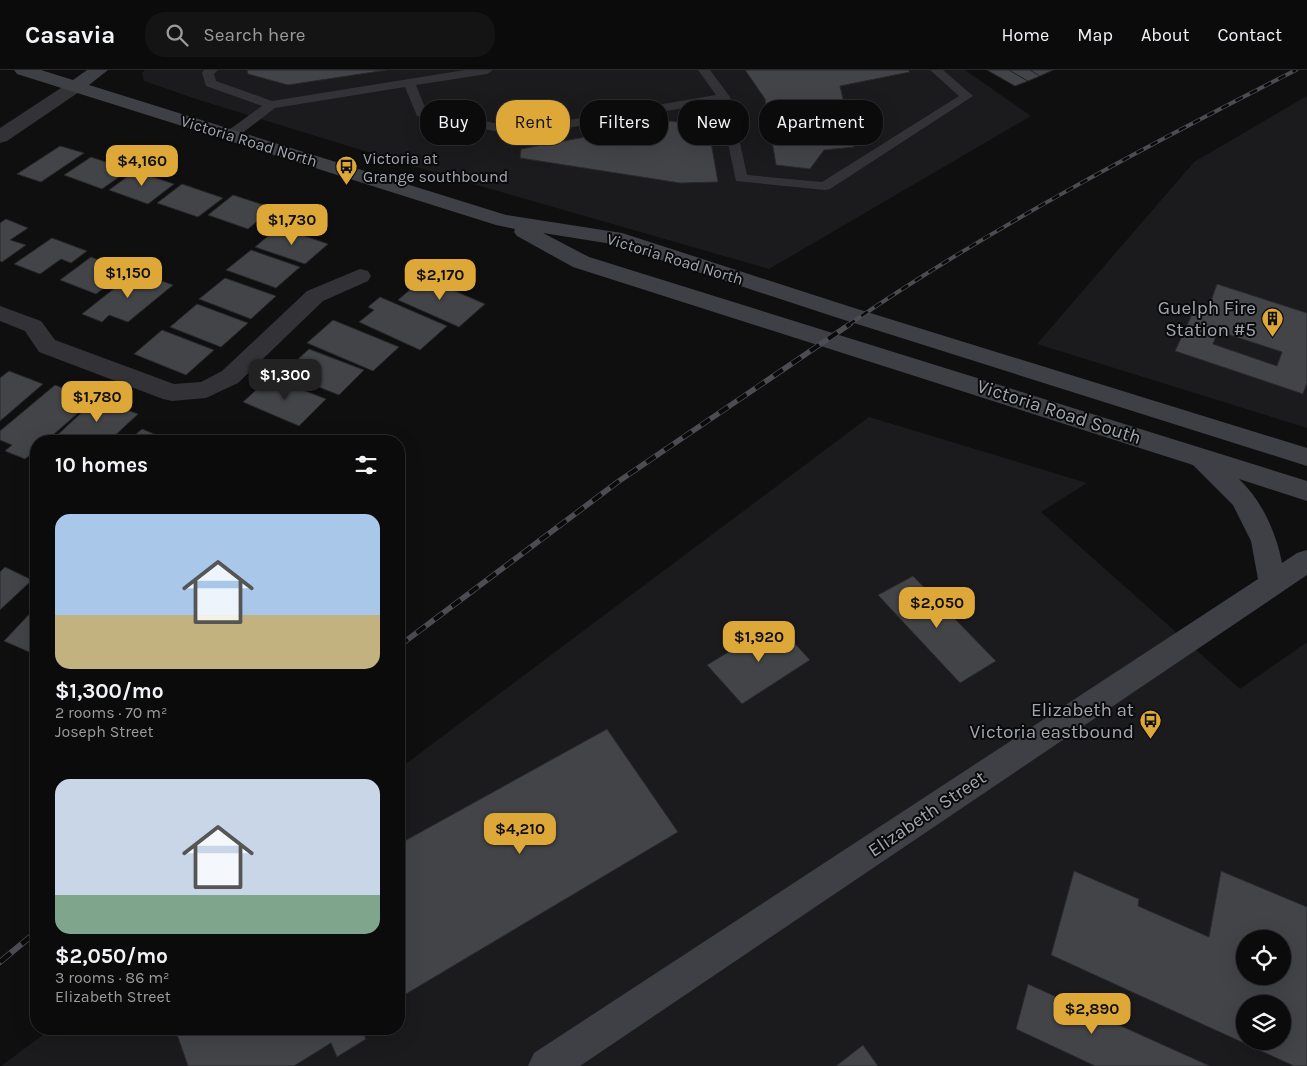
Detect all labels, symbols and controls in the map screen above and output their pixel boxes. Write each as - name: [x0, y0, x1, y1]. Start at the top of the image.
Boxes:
- search box: [145, 12, 495, 57]
- text: Casavia: [25, 21, 115, 49]
- icon: search: [163, 21, 191, 49]
- text: Search here: [203, 24, 306, 46]
- text: Home: [1001, 24, 1049, 46]
- text: Map: [1077, 24, 1113, 46]
- text: About: [1141, 24, 1190, 46]
- text: Contact: [1218, 24, 1282, 46]
- chip: Buy: [420, 100, 486, 145]
- chip: Rent: [496, 100, 570, 145]
- chip: Filters: [580, 100, 668, 145]
- chip: New: [678, 100, 749, 145]
- chip: Apartment: [759, 100, 883, 145]
- street label: Victoria Road North: [178, 111, 320, 171]
- pin: $4,160: [101, 144, 183, 187]
- place label: Victoria at Grange southbound: [363, 149, 508, 186]
- text: $4,160: [117, 151, 167, 170]
- bus stop icon: Victoria at Grange southbound: [335, 155, 359, 186]
- pin: $1,730: [251, 204, 333, 246]
- text: $1,730: [268, 210, 316, 229]
- street label: Victoria Road North: [604, 229, 746, 289]
- pin: $1,150: [87, 256, 169, 299]
- pin: $2,170: [399, 258, 481, 301]
- text: $1,150: [105, 263, 151, 282]
- text: $2,170: [416, 265, 464, 284]
- place label: Guelph Fire Station #5: [1158, 297, 1256, 341]
- building icon: Guelph Fire Station #5: [1260, 307, 1284, 338]
- pin: $1,300: [244, 358, 326, 401]
- text: $1,300: [260, 365, 310, 384]
- street label: Victoria Road South: [974, 375, 1144, 449]
- pin: $1,780: [56, 380, 138, 423]
- text: $1,780: [72, 387, 122, 406]
- icon: filters: [352, 451, 380, 479]
- text: 10 homes: [55, 453, 148, 477]
- icon: home: [173, 547, 263, 637]
- pin: $2,050: [896, 586, 978, 629]
- text: $2,050: [910, 593, 964, 612]
- pin: $1,920: [718, 620, 800, 663]
- text: $1,920: [734, 627, 784, 646]
- text: $1,300/mo: [55, 679, 164, 703]
- place label: Elizabeth at Victoria eastbound: [970, 699, 1134, 743]
- text: 2 rooms · 70 m²: [55, 703, 167, 722]
- bus stop icon: Elizabeth at Victoria eastbound: [1138, 709, 1162, 740]
- text: Joseph Street: [55, 722, 154, 741]
- street label: Elizabeth Street: [864, 766, 990, 862]
- icon: home: [173, 812, 263, 902]
- pin: $4,210: [479, 812, 561, 855]
- text: $4,210: [495, 819, 545, 838]
- map controls: [1236, 930, 1291, 1050]
- button: locate: [1236, 930, 1291, 985]
- text: $2,050/mo: [55, 944, 168, 968]
- text: 3 rooms · 86 m²: [55, 968, 170, 987]
- text: Elizabeth Street: [55, 987, 171, 1006]
- pin: $2,890: [1051, 992, 1133, 1035]
- button: layers: [1236, 995, 1291, 1050]
- text: $2,890: [1065, 999, 1119, 1018]

